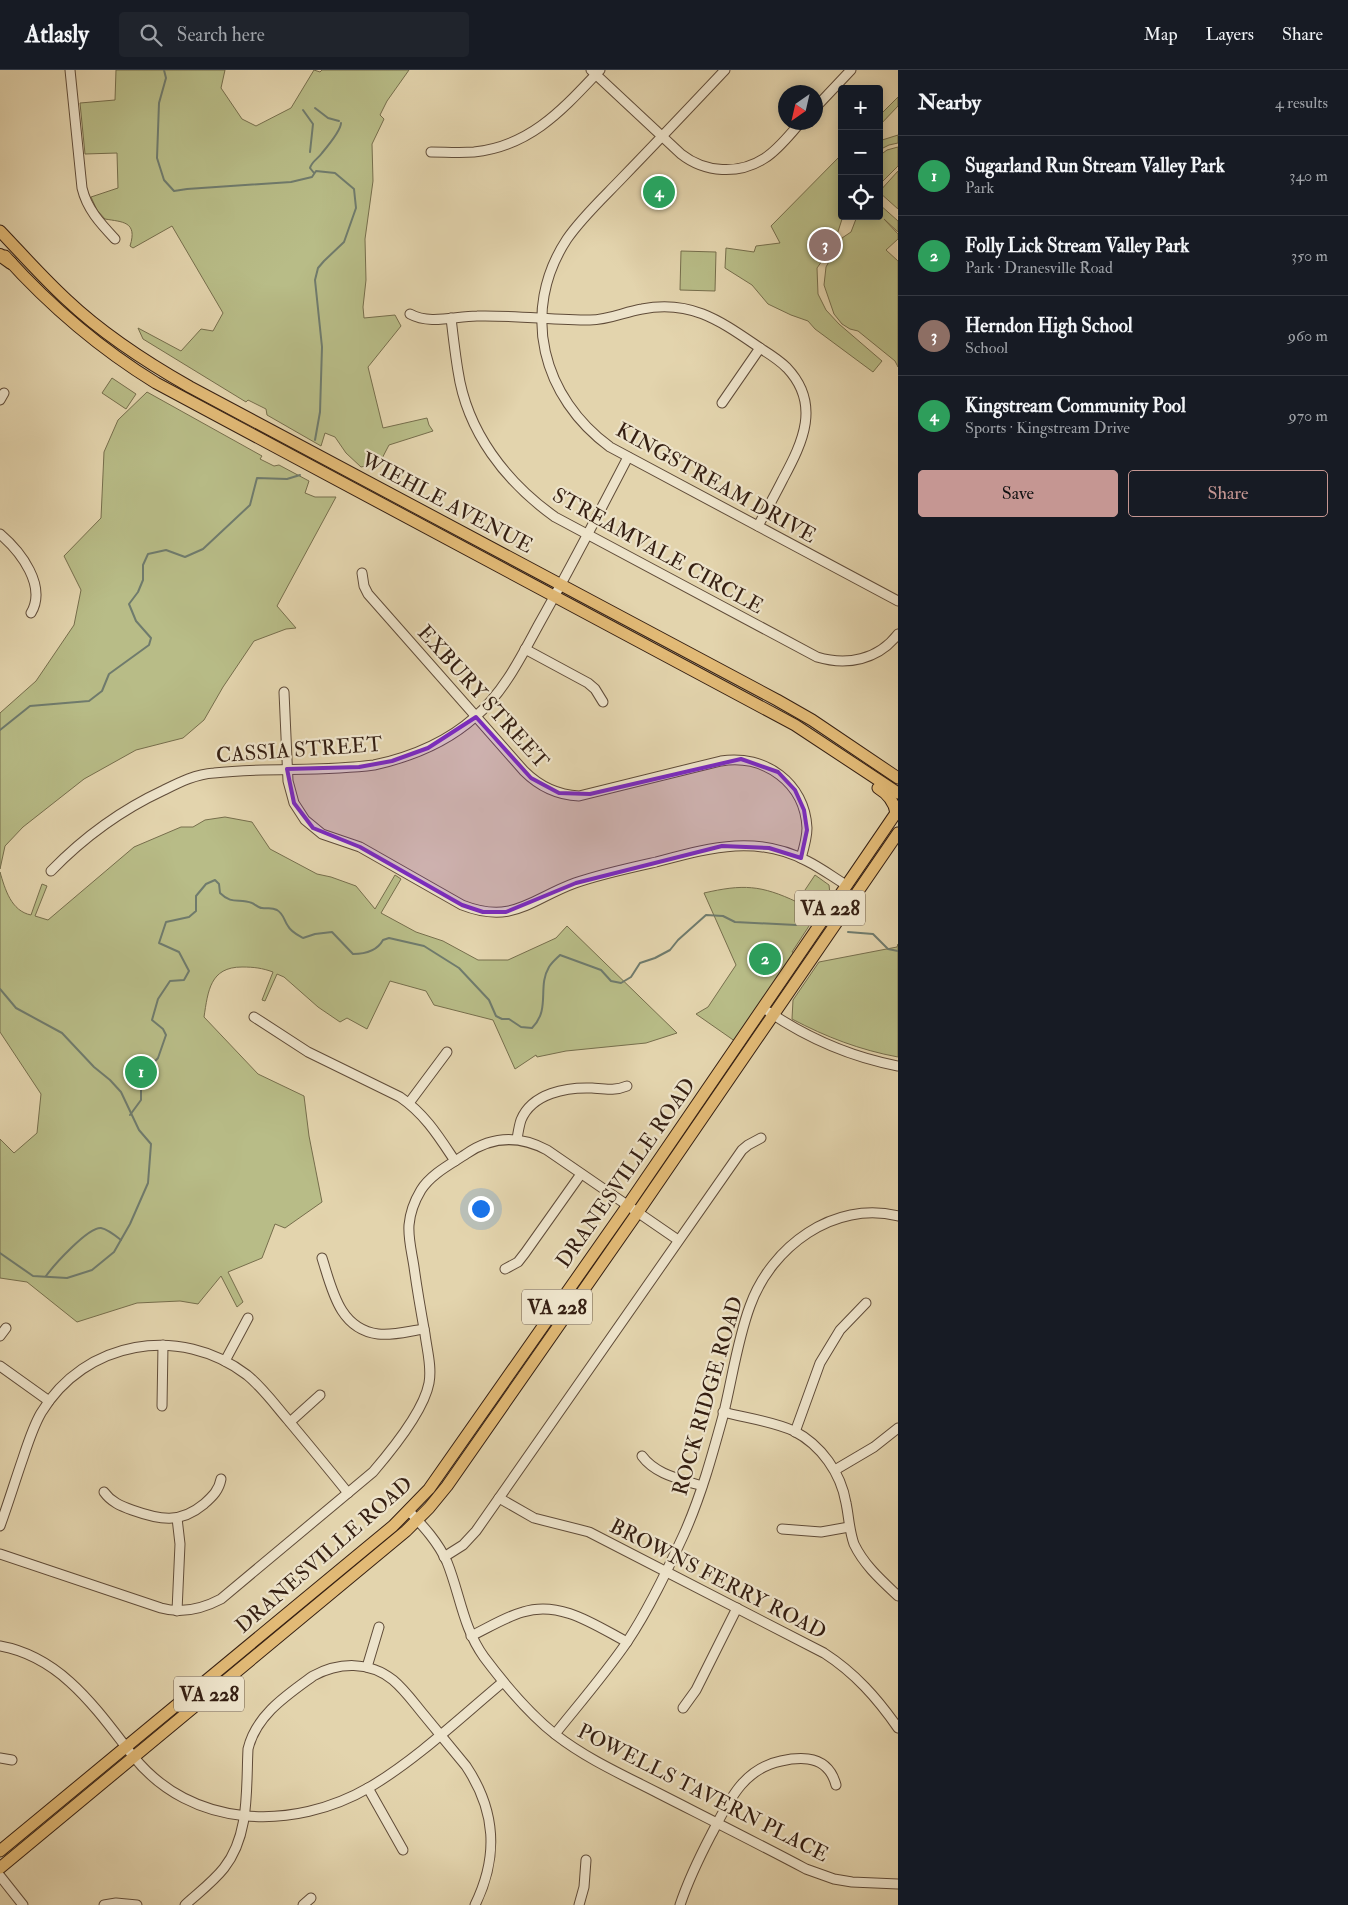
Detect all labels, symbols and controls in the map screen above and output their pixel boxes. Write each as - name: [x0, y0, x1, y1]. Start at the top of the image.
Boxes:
- search box: [119, 12, 469, 57]
- text: Atlasly: [25, 19, 89, 50]
- icon: search: [137, 21, 165, 49]
- text: Search here: [177, 23, 265, 47]
- text: Map: [1144, 23, 1178, 46]
- text: Layers: [1206, 23, 1254, 46]
- text: Share: [1282, 23, 1323, 46]
- north arrow: [778, 85, 823, 130]
- map controls: [838, 85, 883, 220]
- button: +: [838, 85, 883, 130]
- text: Nearby: [918, 89, 981, 116]
- text: 4 results: [1275, 93, 1328, 113]
- button: −: [838, 130, 883, 175]
- text: Sugarland Run Stream Valley Park: [965, 154, 1225, 178]
- text: 1: [931, 166, 937, 186]
- text: 340 m: [1289, 166, 1328, 186]
- pin: 4: [643, 173, 675, 211]
- button: locate: [838, 175, 883, 220]
- text: Park: [965, 178, 994, 198]
- pin: 3: [809, 226, 841, 264]
- text: Folly Lick Stream Valley Park: [965, 234, 1189, 258]
- text: 2: [930, 246, 938, 266]
- text: 350 m: [1291, 246, 1328, 266]
- text: Park · Dranesville Road: [965, 258, 1113, 278]
- text: Herndon High School: [965, 314, 1133, 338]
- text: 3: [931, 326, 937, 346]
- text: 960 m: [1288, 326, 1328, 346]
- text: School: [965, 338, 1008, 358]
- text: Kingstream Community Pool: [965, 394, 1186, 418]
- text: 4: [930, 406, 938, 426]
- text: 970 m: [1289, 406, 1328, 426]
- street label: KINGSTREAM DRIVE: [611, 417, 821, 549]
- text: Sports · Kingstream Drive: [965, 418, 1130, 438]
- street label: WIEHLE AVENUE: [356, 446, 537, 560]
- button: Save: [918, 470, 1118, 517]
- button: Share: [1128, 470, 1328, 517]
- street label: STREAMVALE CIRCLE: [548, 482, 768, 620]
- street label: EXBURY STREET: [411, 620, 555, 775]
- street label: CASSIA STREET: [215, 731, 383, 769]
- road number: VA 228: [795, 890, 865, 926]
- pin: 2: [749, 940, 781, 978]
- pin: 1: [125, 1053, 157, 1091]
- street label: DRANESVILLE ROAD: [550, 1073, 702, 1273]
- your location: [468, 1196, 494, 1222]
- road number: VA 228: [522, 1290, 592, 1324]
- street label: ROCK RIDGE ROAD: [667, 1293, 749, 1499]
- street label: DRANESVILLE ROAD: [230, 1471, 418, 1639]
- street label: BROWNS FERRY ROAD: [605, 1513, 831, 1645]
- road number: VA 228: [174, 1676, 244, 1712]
- street label: POWELLS TAVERN PLACE: [573, 1718, 833, 1868]

